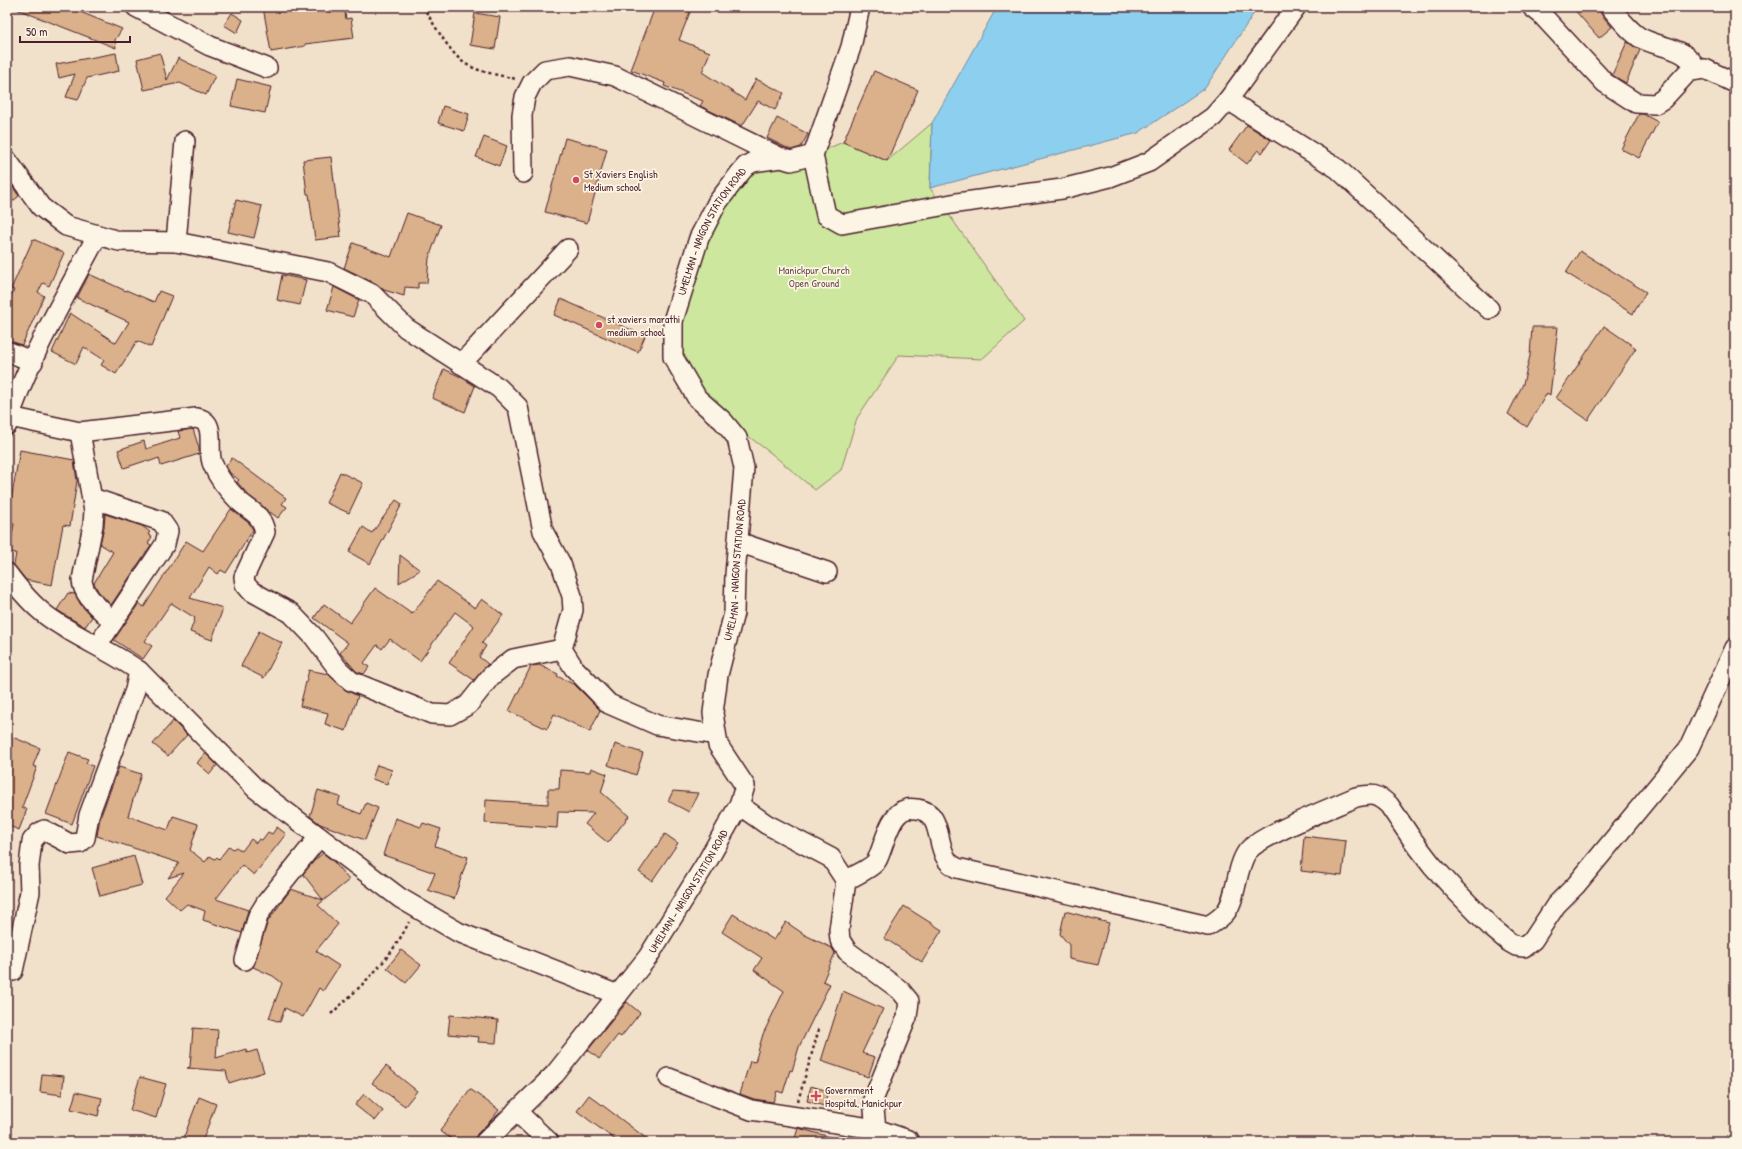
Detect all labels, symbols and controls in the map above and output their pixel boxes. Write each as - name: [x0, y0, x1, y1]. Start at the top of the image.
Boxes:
- scale bar: [20, 18, 130, 44]
- text: 50 m: [26, 23, 47, 40]
- street label: UMELMAN - NAIGON STATION ROAD: [675, 164, 749, 297]
- place label: St Xaviers English Medium school: [584, 167, 658, 194]
- marker: St Xaviers English Medium school: [571, 175, 581, 185]
- park label: Manickpur Church Open Ground: [778, 263, 850, 290]
- place label: st xaviers marathi medium school: [607, 312, 680, 339]
- marker: st xaviers marathi medium school: [594, 320, 604, 330]
- street label: UMELMAN - NAIGON STATION ROAD: [720, 498, 748, 642]
- street label: UMELMAN - NAIGON STATION ROAD: [645, 826, 731, 956]
- place label: Government Hospital, Manickpur: [825, 1083, 903, 1110]
- marker: Government Hospital, Manickpur: [810, 1090, 822, 1102]

